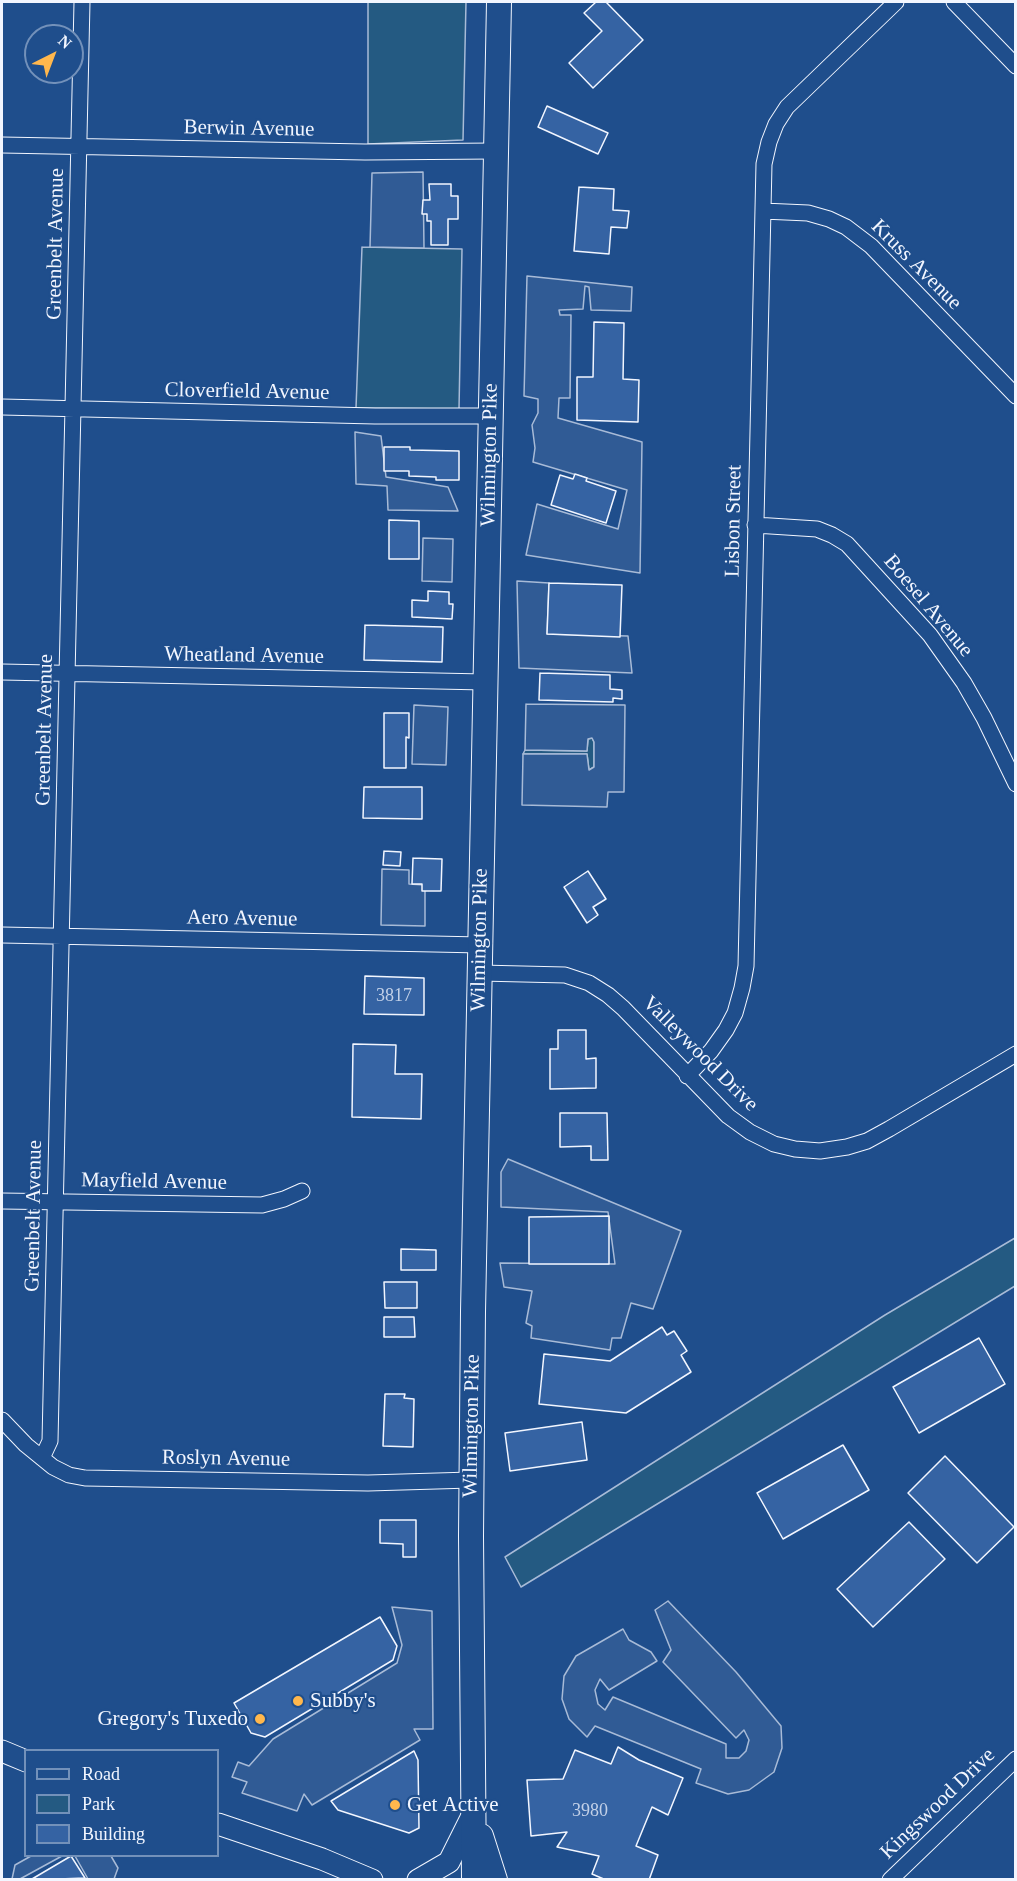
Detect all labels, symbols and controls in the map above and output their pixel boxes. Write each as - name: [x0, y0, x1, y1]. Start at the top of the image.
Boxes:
- north arrow: [24, 24, 84, 84]
- text: N: [55, 32, 75, 52]
- street label: Berwin Avenue: [183, 115, 315, 143]
- street label: Greenbelt Avenue: [42, 168, 70, 320]
- street label: Kruss Avenue: [865, 214, 967, 316]
- street label: Cloverfield Avenue: [164, 378, 330, 406]
- street label: Wilmington Pike: [476, 383, 504, 527]
- street label: Lisbon Street: [720, 465, 748, 577]
- street label: Boesel Avenue: [878, 550, 978, 662]
- street label: Wheatland Avenue: [164, 642, 324, 670]
- street label: Greenbelt Avenue: [31, 654, 59, 806]
- street label: Wilmington Pike: [466, 868, 494, 1012]
- street label: Aero Avenue: [186, 905, 298, 933]
- house number: 3817: [376, 985, 412, 1007]
- street label: Valleywood Drive: [637, 991, 763, 1117]
- street label: Greenbelt Avenue: [20, 1140, 48, 1292]
- street label: Mayfield Avenue: [81, 1168, 227, 1196]
- street label: Wilmington Pike: [458, 1354, 486, 1498]
- street label: Roslyn Avenue: [162, 1445, 290, 1473]
- place label: Subby's: [310, 1688, 376, 1714]
- marker: Subby's: [291, 1694, 305, 1708]
- place label: Gregory's Tuxedo: [97, 1706, 248, 1732]
- marker: Gregory's Tuxedo: [253, 1712, 267, 1726]
- street label: Kingswood Drive: [875, 1743, 1001, 1865]
- legend: [24, 1749, 219, 1857]
- text: Road: [82, 1764, 120, 1784]
- place label: Get Active: [407, 1792, 499, 1818]
- text: Park: [82, 1794, 115, 1814]
- marker: Get Active: [388, 1798, 402, 1812]
- house number: 3980: [572, 1800, 608, 1822]
- text: Building: [82, 1824, 145, 1844]

